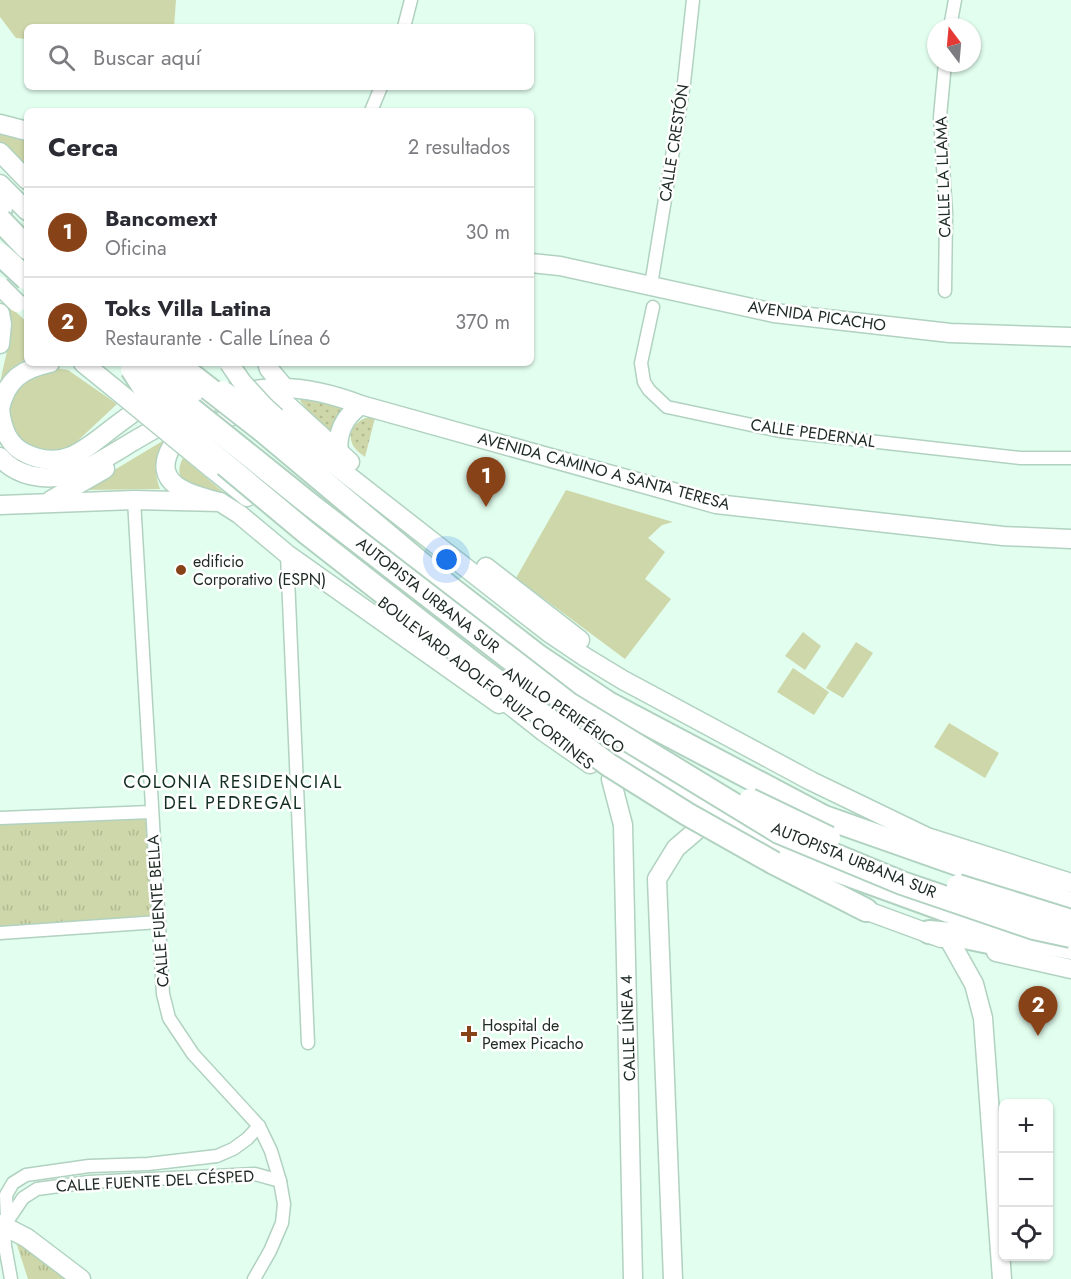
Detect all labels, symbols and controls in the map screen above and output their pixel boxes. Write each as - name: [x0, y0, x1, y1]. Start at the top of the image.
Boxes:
- north arrow: [927, 18, 981, 72]
- search box: [24, 24, 534, 90]
- icon: search: [45, 41, 78, 74]
- text: Buscar aquí: [93, 41, 201, 73]
- street label: CALLE CRESTÓN: [653, 83, 695, 203]
- street label: CALLE LA LLAMA: [929, 116, 957, 238]
- text: Cerca: [48, 128, 118, 166]
- text: 2 resultados: [408, 133, 510, 162]
- text: Bancomext: [105, 202, 217, 234]
- text: 1: [62, 218, 73, 247]
- text: 30 m: [465, 218, 510, 247]
- text: Oficina: [105, 234, 167, 263]
- text: Toks Villa Latina: [105, 292, 271, 324]
- street label: AVENIDA PICACHO: [747, 295, 887, 337]
- text: 2: [61, 308, 74, 337]
- text: 370 m: [455, 308, 510, 337]
- text: Restaurante · Calle Línea 6: [105, 324, 331, 353]
- street label: CALLE PEDERNAL: [749, 413, 878, 453]
- street label: AVENIDA CAMINO A SANTA TERESA: [475, 426, 733, 516]
- pin: 1: [466, 458, 506, 507]
- street label: AUTOPISTA URBANA SUR: [351, 532, 505, 658]
- your location: [432, 545, 461, 574]
- place label: edificio Corporativo (ESPN): [193, 550, 326, 591]
- marker: edificio Corporativo (ESPN): [174, 563, 188, 577]
- street label: BOULEVARD ADOLFO RUIZ CORTINES: [373, 591, 599, 775]
- street label: ANILLO PERIFÉRICO: [499, 661, 629, 759]
- district label: COLONIA RESIDENCIAL DEL PEDREGAL: [123, 769, 343, 816]
- street label: AUTOPISTA URBANA SUR: [768, 816, 940, 904]
- street label: CALLE FUENTE BELLA: [141, 834, 175, 988]
- street label: CALLE LÍNEA 4: [615, 974, 641, 1082]
- pin: 2: [1018, 986, 1058, 1036]
- place label: Hospital de Pemex Picacho: [482, 1014, 584, 1055]
- marker: Hospital de Pemex Picacho: [460, 1025, 478, 1043]
- map controls: [999, 1099, 1053, 1261]
- button: +: [999, 1099, 1053, 1153]
- button: −: [999, 1153, 1053, 1207]
- street label: CALLE FUENTE DEL CÉSPED: [55, 1164, 255, 1198]
- button: locate: [999, 1207, 1053, 1261]

